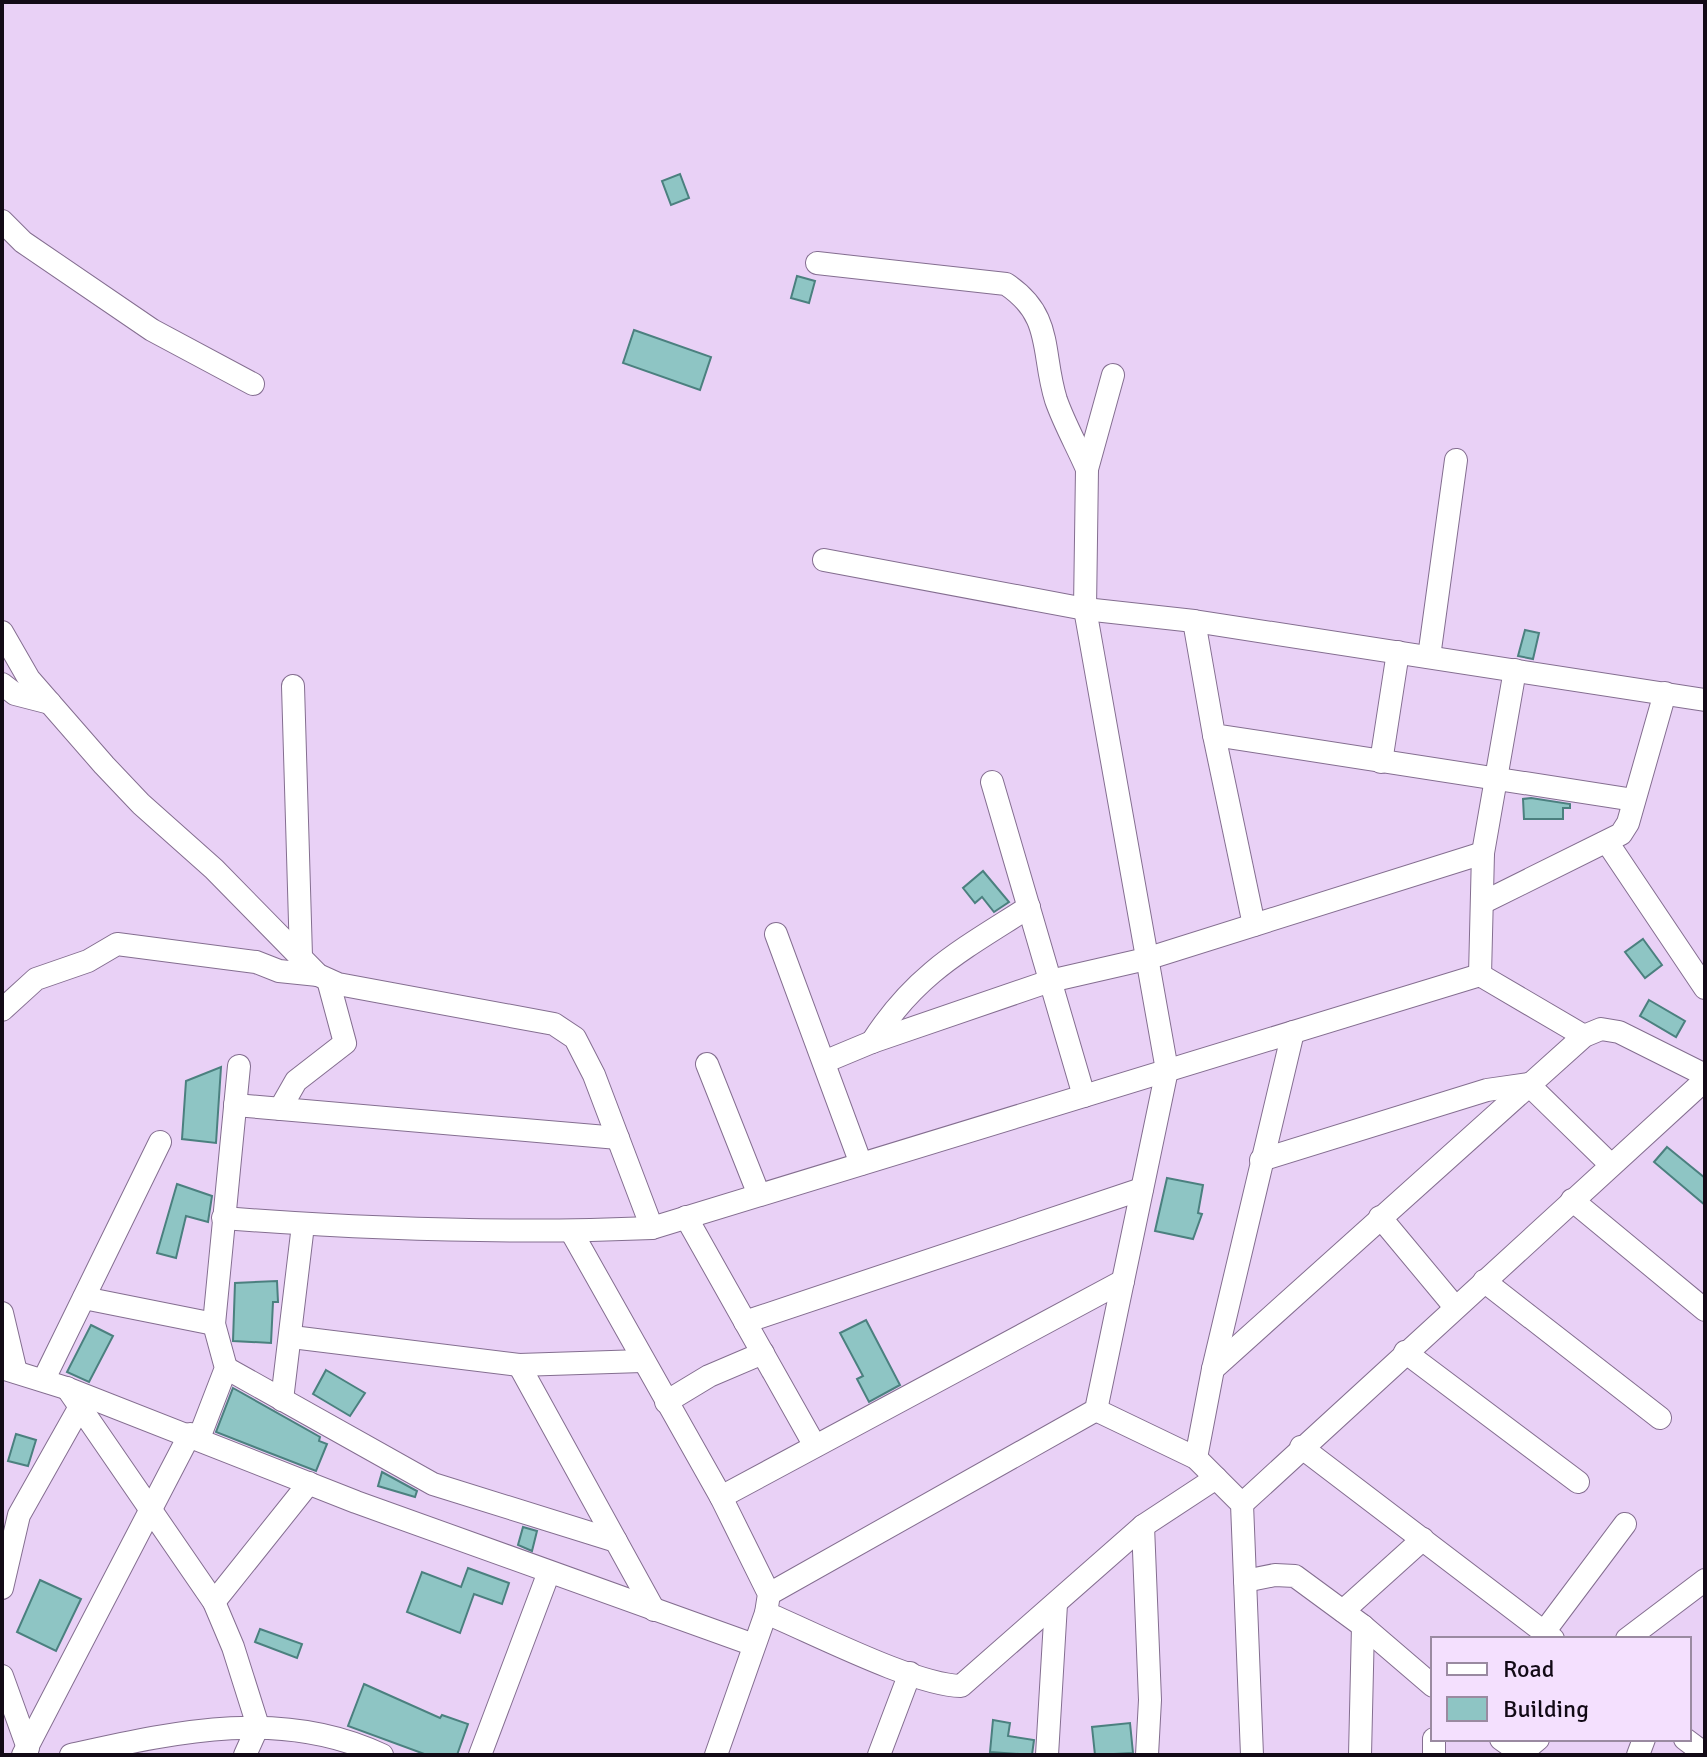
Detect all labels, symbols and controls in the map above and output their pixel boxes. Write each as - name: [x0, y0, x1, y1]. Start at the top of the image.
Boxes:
- legend: [1431, 1637, 1691, 1741]
- text: Road: [1503, 1654, 1554, 1684]
- text: Building: [1503, 1694, 1589, 1724]

